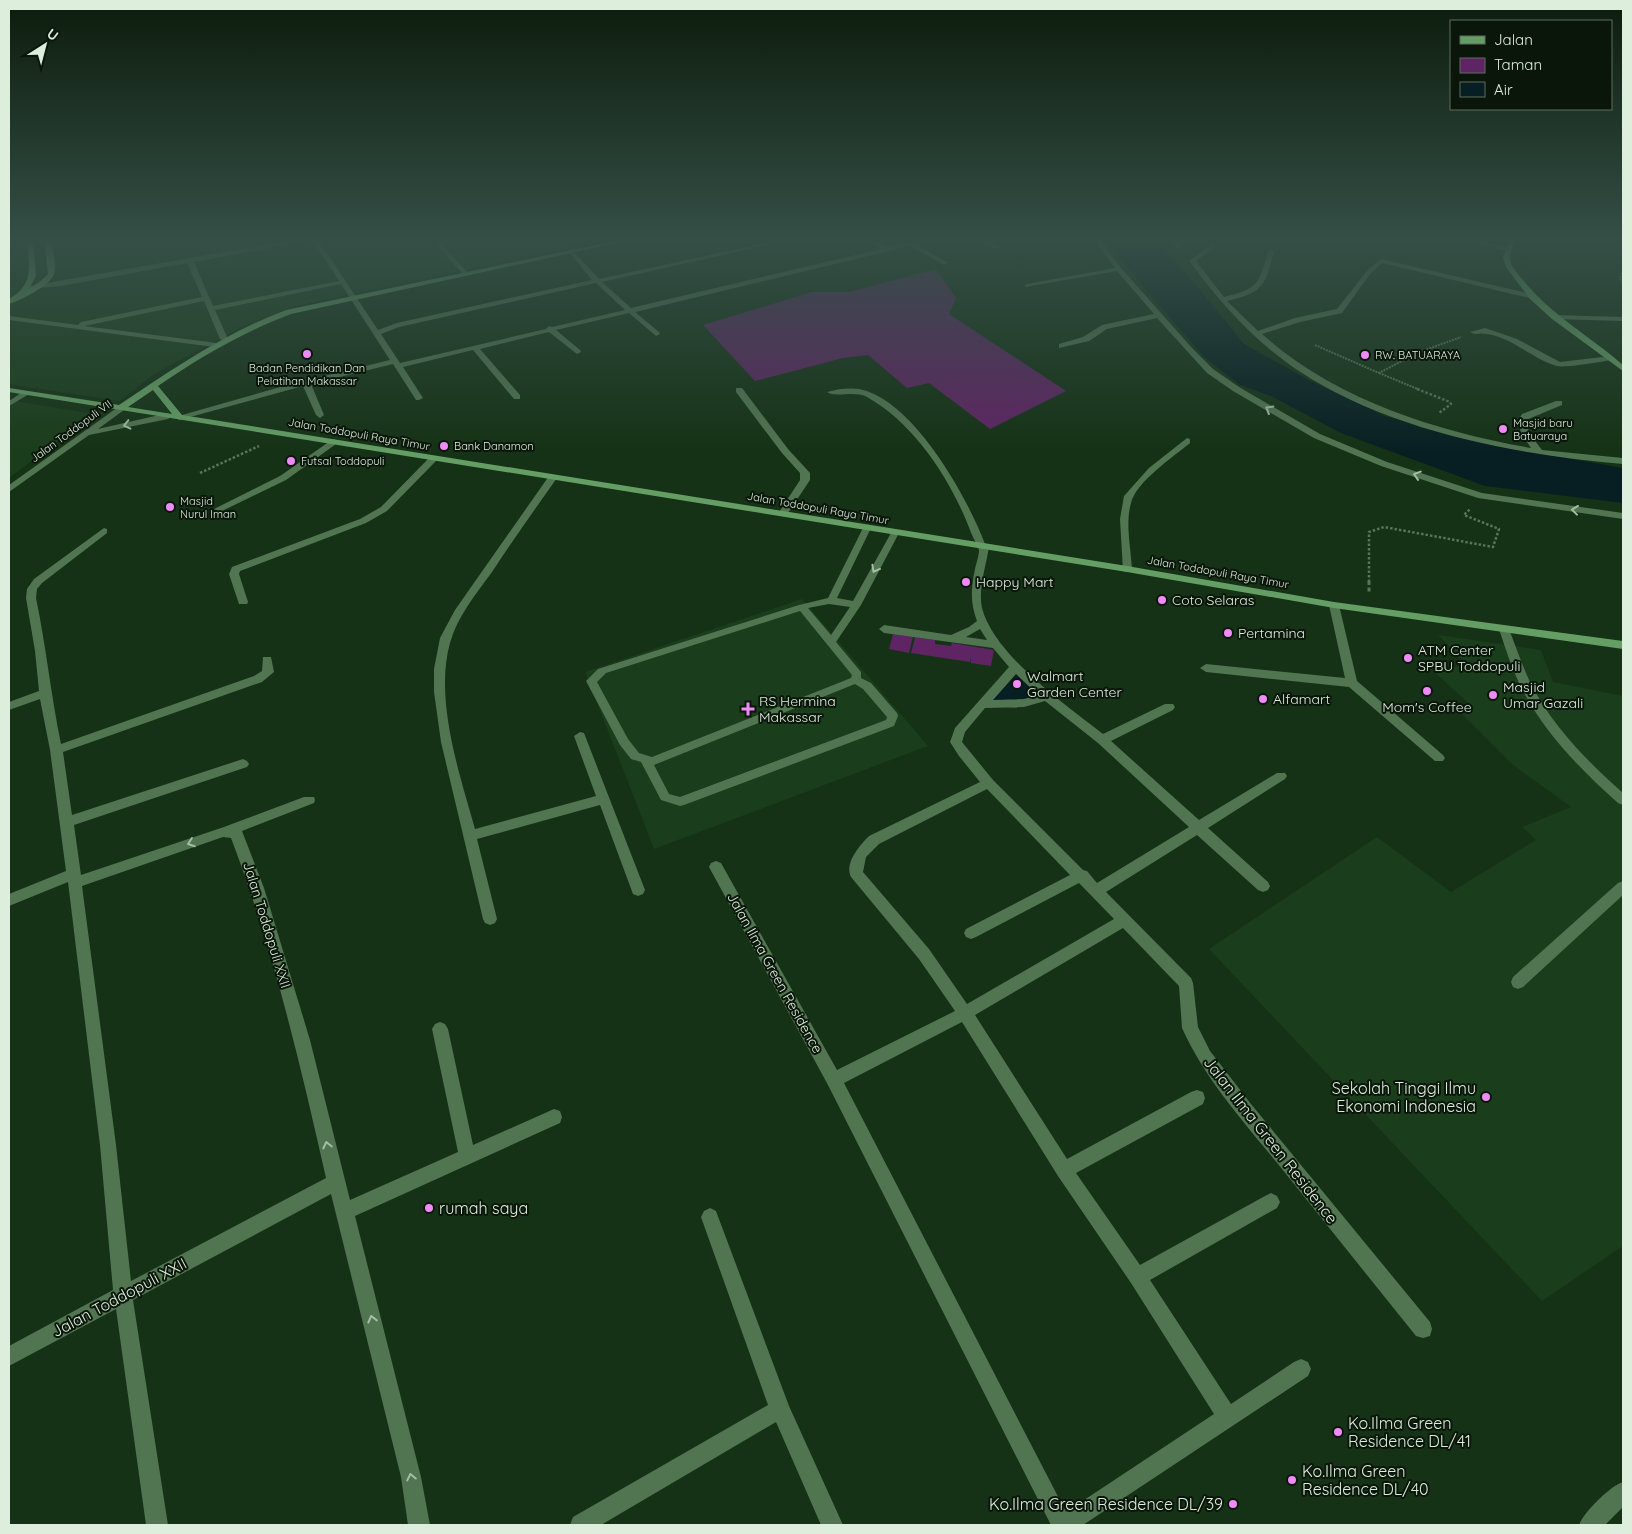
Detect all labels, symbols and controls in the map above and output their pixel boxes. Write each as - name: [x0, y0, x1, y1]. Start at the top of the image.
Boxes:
- north arrow: [20, 20, 70, 70]
- legend: [1450, 20, 1612, 110]
- text: U: [43, 24, 62, 45]
- text: Jalan: [1494, 30, 1533, 49]
- text: Taman: [1494, 55, 1542, 74]
- text: Air: [1494, 80, 1513, 99]
- marker: Badan Pendidikan Dan Pelatihan Makassar: [301, 348, 313, 360]
- place label: RW. BATUARAYA: [1375, 348, 1460, 362]
- marker: RW. BATUARAYA: [1359, 349, 1371, 361]
- place label: Badan Pendidikan Dan Pelatihan Makassar: [249, 361, 365, 388]
- street label: Jalan Toddopuli VII: [28, 397, 114, 465]
- one-way arrow: [1266, 405, 1275, 415]
- street label: Jalan Toddopuli Raya Timur: [287, 415, 432, 454]
- place label: Masjid baru Batuaraya: [1513, 416, 1573, 443]
- one-way arrow: [123, 419, 131, 430]
- marker: Masjid baru Batuaraya: [1497, 423, 1509, 435]
- place label: Bank Danamon: [454, 439, 534, 453]
- marker: Bank Danamon: [438, 440, 450, 452]
- place label: Futsal Toddopuli: [301, 454, 384, 468]
- marker: Futsal Toddopuli: [285, 455, 297, 467]
- one-way arrow: [1413, 471, 1422, 481]
- street label: Jalan Toddopuli Raya Timur: [746, 489, 891, 528]
- place label: Masjid Nurul Iman: [180, 494, 236, 521]
- marker: Masjid Nurul Iman: [164, 501, 176, 513]
- one-way arrow: [1571, 505, 1579, 516]
- street label: Jalan Toddopuli Raya Timur: [1146, 553, 1291, 592]
- one-way arrow: [871, 564, 881, 573]
- place label: Happy Mart: [976, 573, 1054, 591]
- marker: Happy Mart: [960, 576, 972, 588]
- place label: Coto Selaras: [1172, 591, 1254, 609]
- marker: Coto Selaras: [1156, 594, 1168, 606]
- place label: Pertamina: [1238, 624, 1305, 642]
- marker: Pertamina: [1222, 627, 1234, 639]
- place label: ATM Center SPBU Toddopuli: [1418, 641, 1520, 675]
- marker: ATM Center SPBU Toddopuli: [1402, 652, 1414, 664]
- place label: Walmart Garden Center: [1027, 667, 1123, 701]
- marker: Walmart Garden Center: [1011, 678, 1023, 690]
- place label: Masjid Umar Gazali: [1503, 678, 1583, 712]
- marker: Mom's Coffee: [1421, 685, 1433, 697]
- marker: Masjid Umar Gazali: [1487, 689, 1499, 701]
- place label: Alfamart: [1273, 690, 1330, 708]
- place label: RS Hermina Makassar: [759, 692, 836, 726]
- marker: Alfamart: [1257, 693, 1269, 705]
- place label: Mom's Coffee: [1382, 698, 1472, 716]
- marker: RS Hermina Makassar: [741, 702, 755, 716]
- one-way arrow: [187, 837, 196, 847]
- street label: Jalan Toddopuli XXII: [239, 860, 295, 990]
- street label: Jalan Ilma Green Residence: [723, 890, 827, 1057]
- street label: Jalan Ilma Green Residence: [1199, 1052, 1343, 1228]
- place label: Sekolah Tinggi Ilmu Ekonomi Indonesia: [1332, 1078, 1476, 1116]
- marker: Sekolah Tinggi Ilmu Ekonomi Indonesia: [1480, 1091, 1492, 1103]
- one-way arrow: [322, 1141, 333, 1150]
- place label: rumah saya: [439, 1198, 528, 1218]
- marker: rumah saya: [423, 1202, 435, 1214]
- street label: Jalan Toddopuli XXII: [48, 1253, 190, 1341]
- one-way arrow: [367, 1315, 378, 1324]
- place label: Ko.Ilma Green Residence DL/41: [1348, 1413, 1471, 1451]
- marker: Ko.Ilma Green Residence DL/41: [1332, 1426, 1344, 1438]
- place label: Ko.Ilma Green Residence DL/40: [1302, 1461, 1429, 1499]
- one-way arrow: [406, 1473, 417, 1482]
- marker: Ko.Ilma Green Residence DL/40: [1286, 1474, 1298, 1486]
- place label: Ko.Ilma Green Residence DL/39: [989, 1494, 1223, 1514]
- marker: Ko.Ilma Green Residence DL/39: [1227, 1498, 1239, 1510]

